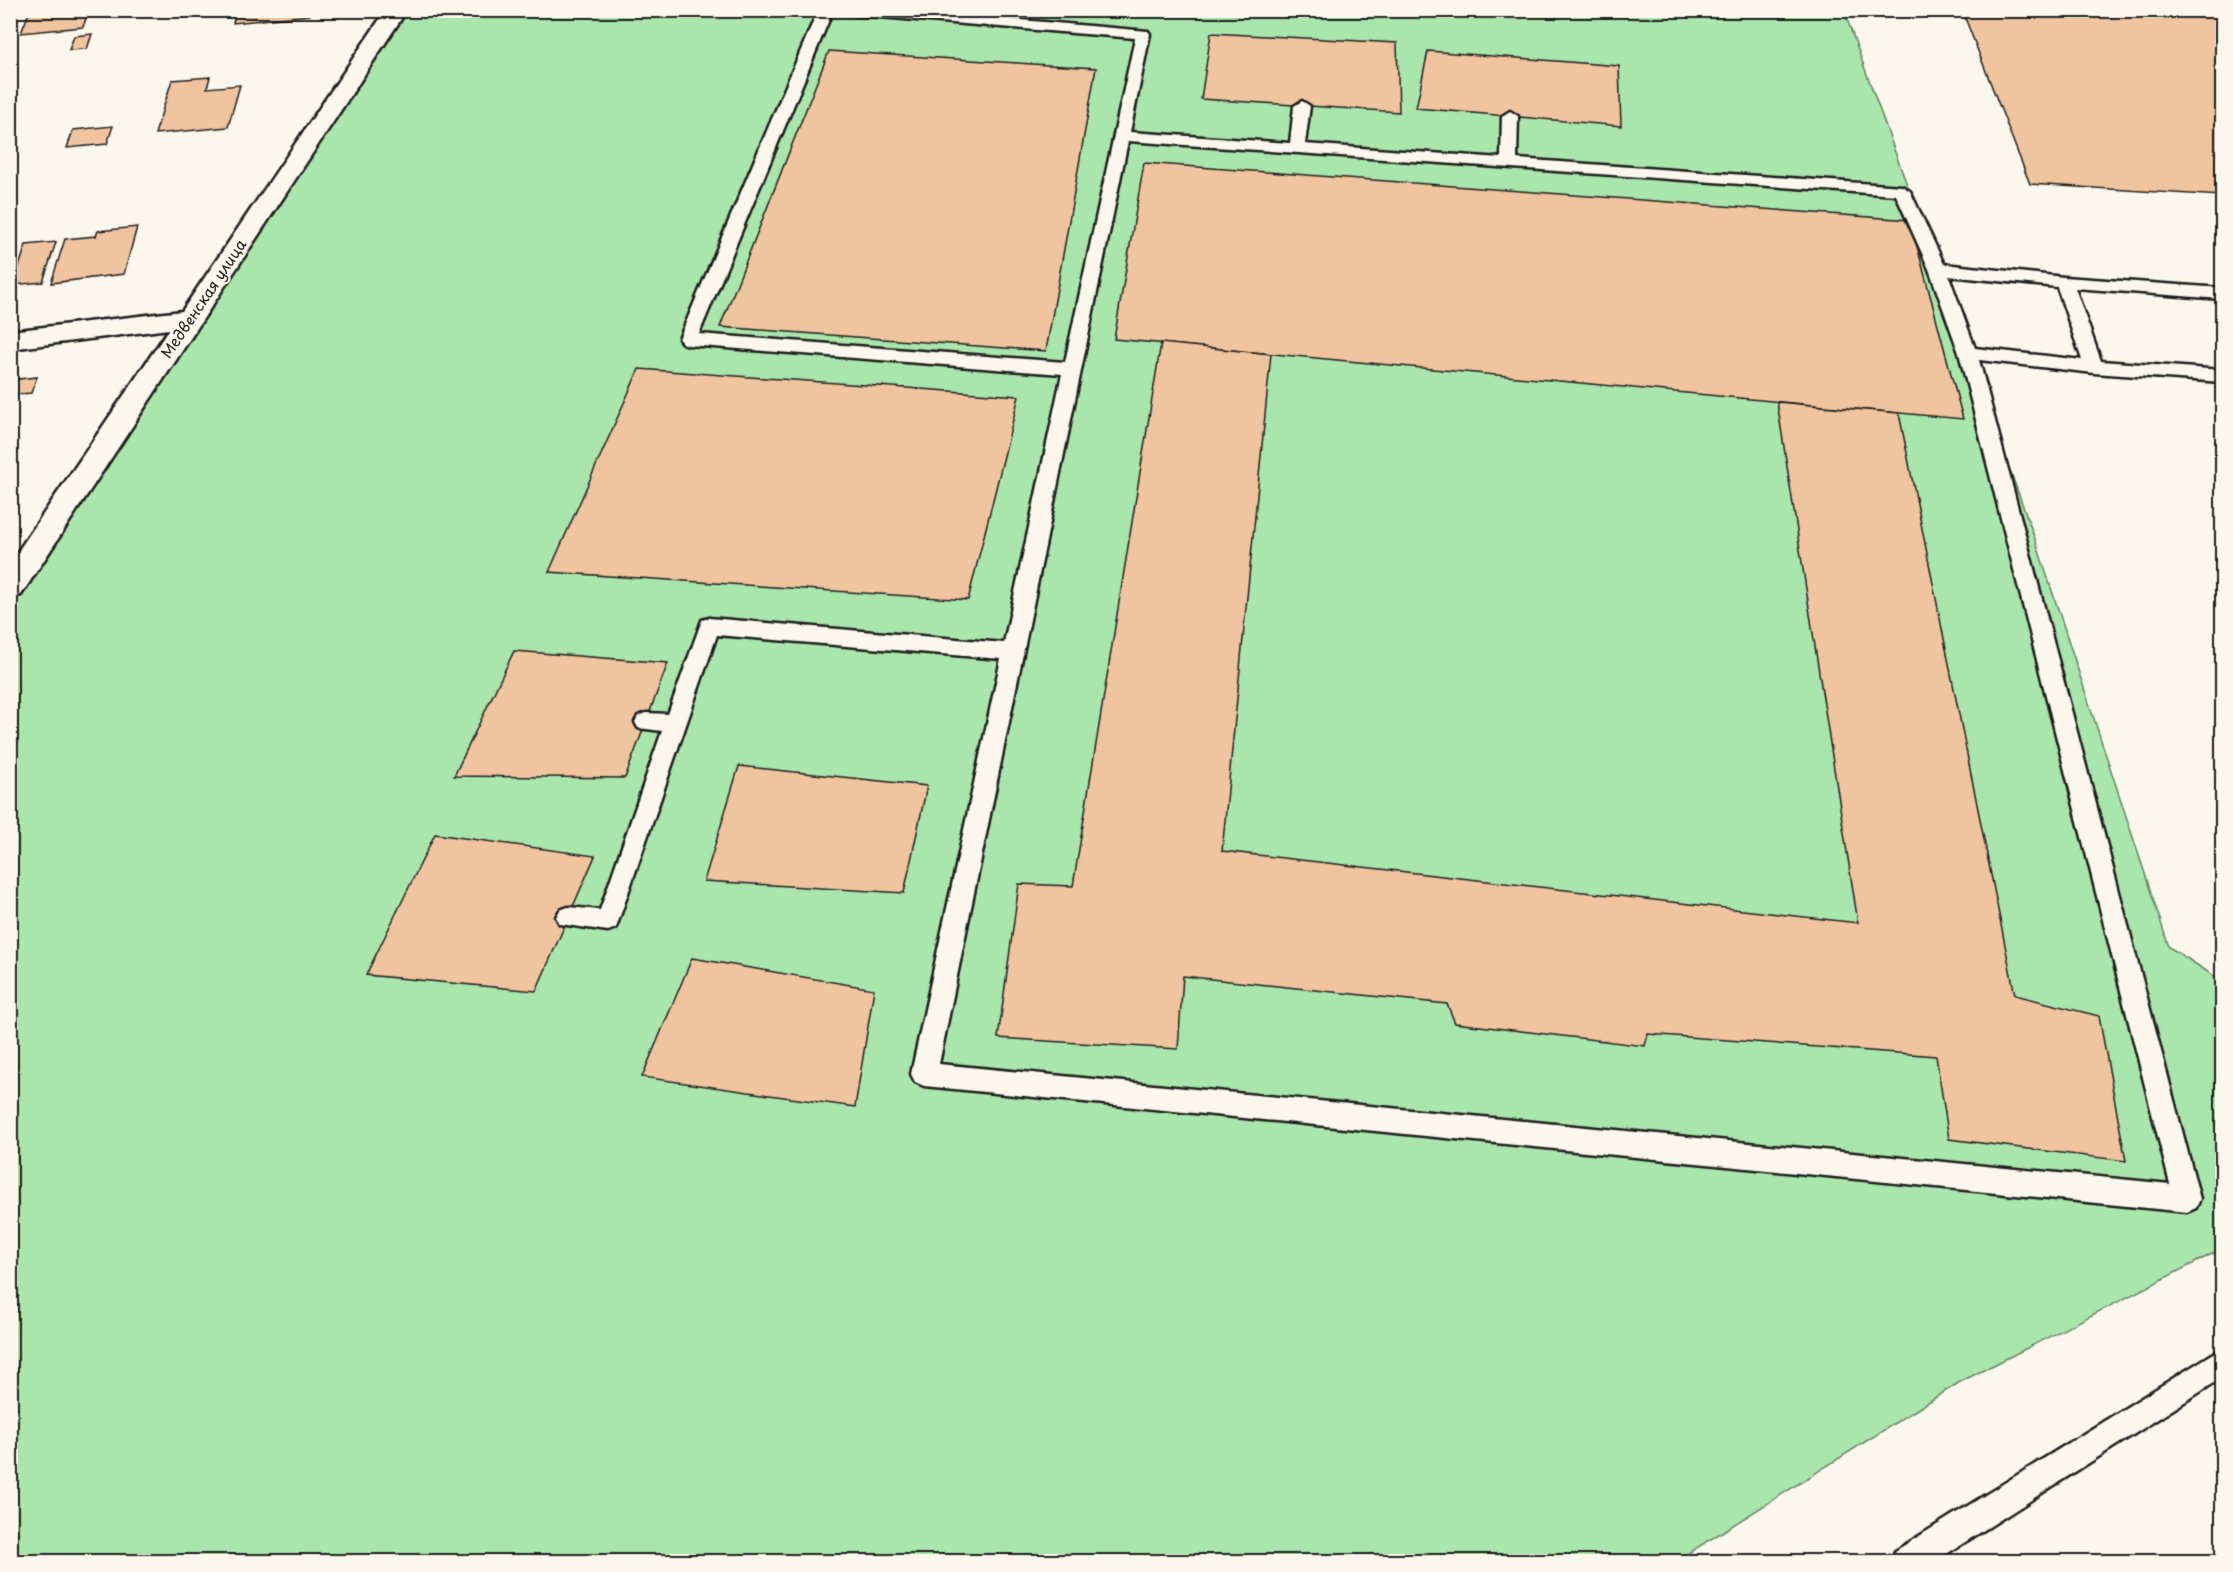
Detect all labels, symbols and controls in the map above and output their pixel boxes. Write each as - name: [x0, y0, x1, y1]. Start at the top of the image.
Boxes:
- street label: Медвенская улица: [154, 234, 252, 362]

